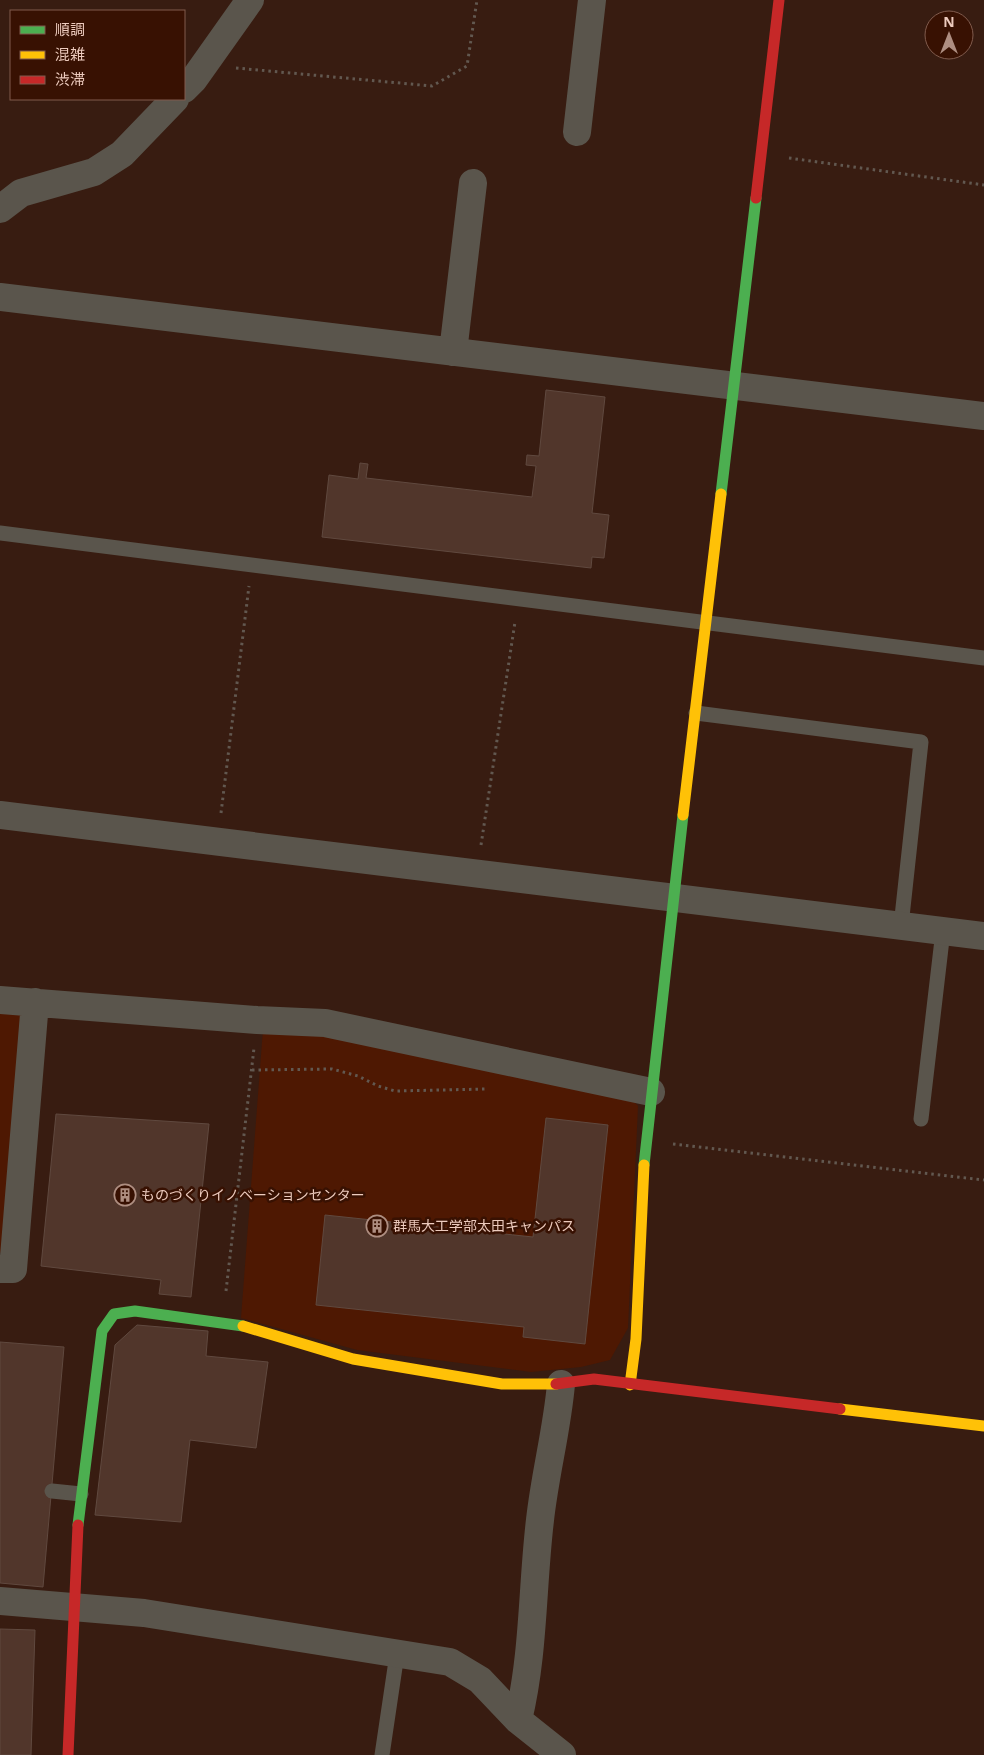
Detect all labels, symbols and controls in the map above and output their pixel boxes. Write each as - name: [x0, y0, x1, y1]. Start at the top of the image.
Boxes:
- legend: [10, 10, 185, 100]
- north arrow: [924, 10, 974, 60]
- text: N: [943, 12, 955, 31]
- text: 順調: [55, 19, 85, 39]
- text: 混雑: [55, 44, 85, 64]
- text: 渋滞: [55, 69, 85, 89]
- building icon: ものづくりイノベーションセンター: [113, 1183, 137, 1207]
- place label: ものづくりイノベーションセンター: [141, 1185, 365, 1204]
- building icon: 群馬大工学部太田キャンパス: [365, 1214, 389, 1238]
- place label: 群馬大工学部太田キャンパス: [393, 1216, 575, 1235]

